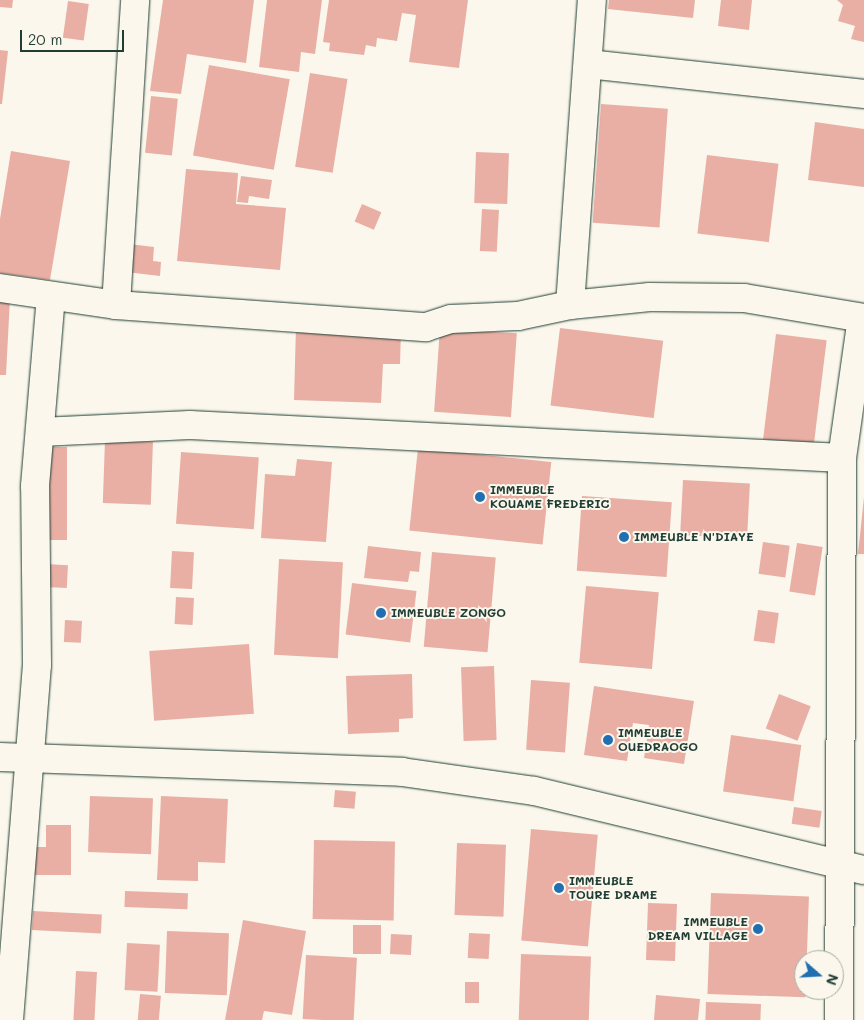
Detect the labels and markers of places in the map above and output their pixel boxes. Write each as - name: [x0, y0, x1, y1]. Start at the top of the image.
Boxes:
- place label: IMMEUBLE KOUAME FREDERIC: [490, 483, 609, 511]
- marker: IMMEUBLE KOUAME FREDERIC: [474, 491, 486, 503]
- place label: IMMEUBLE N'DIAYE: [634, 530, 754, 544]
- marker: IMMEUBLE N'DIAYE: [618, 531, 630, 543]
- place label: IMMEUBLE ZONGO: [391, 606, 506, 620]
- marker: IMMEUBLE ZONGO: [375, 607, 387, 619]
- place label: IMMEUBLE OUEDRAOGO: [618, 726, 698, 754]
- marker: IMMEUBLE OUEDRAOGO: [602, 734, 614, 746]
- place label: IMMEUBLE TOURE DRAME: [569, 874, 657, 902]
- marker: IMMEUBLE TOURE DRAME: [553, 882, 565, 894]
- place label: IMMEUBLE DREAM VILLAGE: [648, 915, 748, 943]
- marker: IMMEUBLE DREAM VILLAGE: [752, 923, 764, 935]

